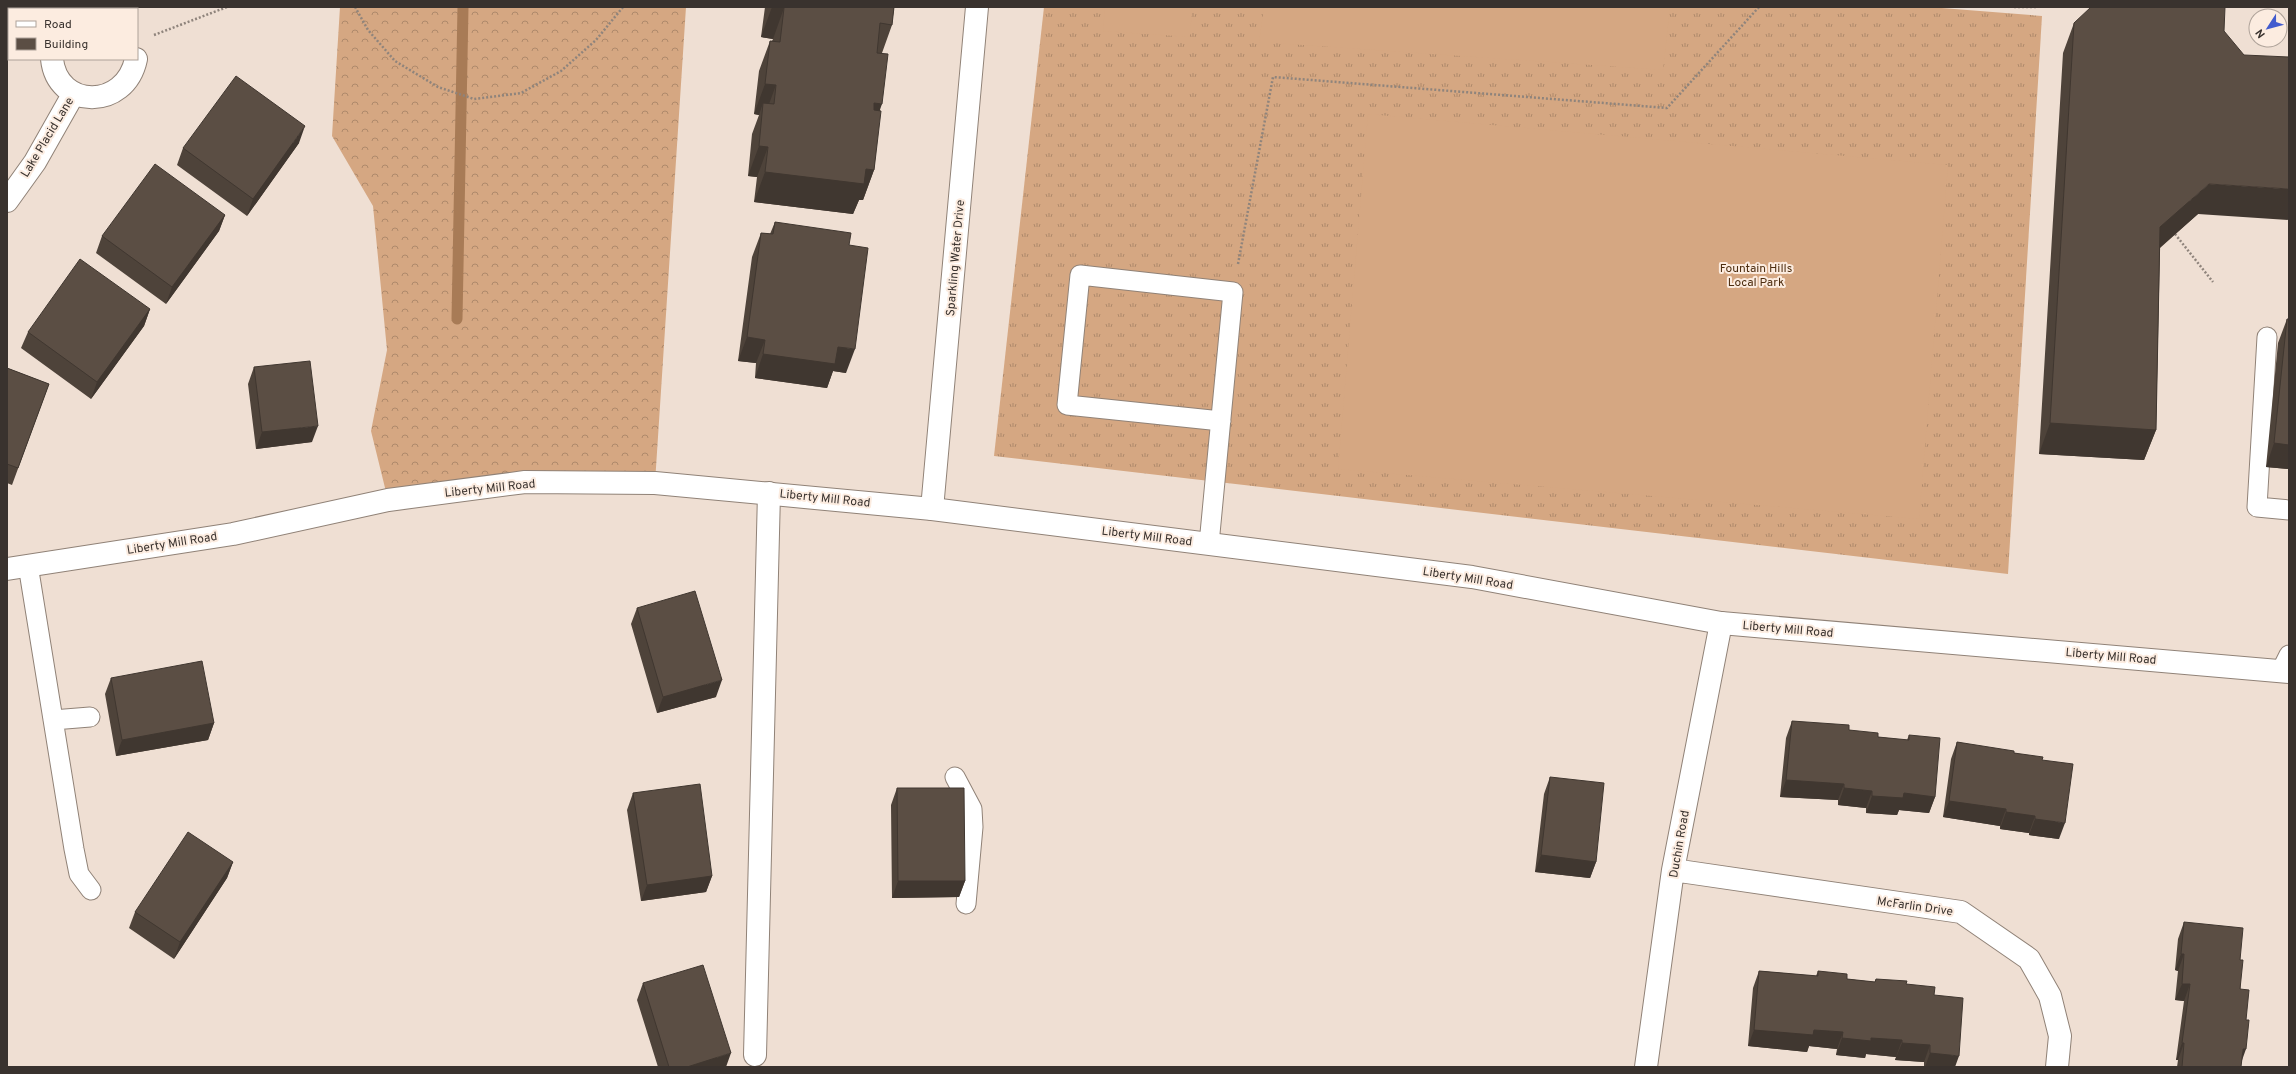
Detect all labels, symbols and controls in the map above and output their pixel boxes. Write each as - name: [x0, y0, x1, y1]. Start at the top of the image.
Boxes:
- legend: [8, 8, 138, 60]
- north arrow: [2248, 8, 2288, 48]
- text: Road: [44, 17, 72, 33]
- text: N: [2253, 26, 2269, 41]
- text: Building: [44, 37, 88, 53]
- street label: Lake Placid Lane: [18, 95, 78, 181]
- street label: Sparkling Water Drive: [943, 199, 969, 317]
- park label: Fountain Hills Local Park: [1720, 261, 1792, 291]
- street label: Liberty Mill Road: [444, 476, 536, 502]
- street label: Liberty Mill Road: [779, 486, 871, 512]
- street label: Liberty Mill Road: [1101, 523, 1193, 550]
- street label: Liberty Mill Road: [126, 529, 218, 559]
- street label: Liberty Mill Road: [1422, 564, 1514, 594]
- street label: Liberty Mill Road: [1742, 618, 1834, 642]
- street label: Liberty Mill Road: [2065, 645, 2157, 669]
- street label: Duchin Road: [1666, 809, 1694, 879]
- street label: McFarlin Drive: [1876, 894, 1954, 920]

